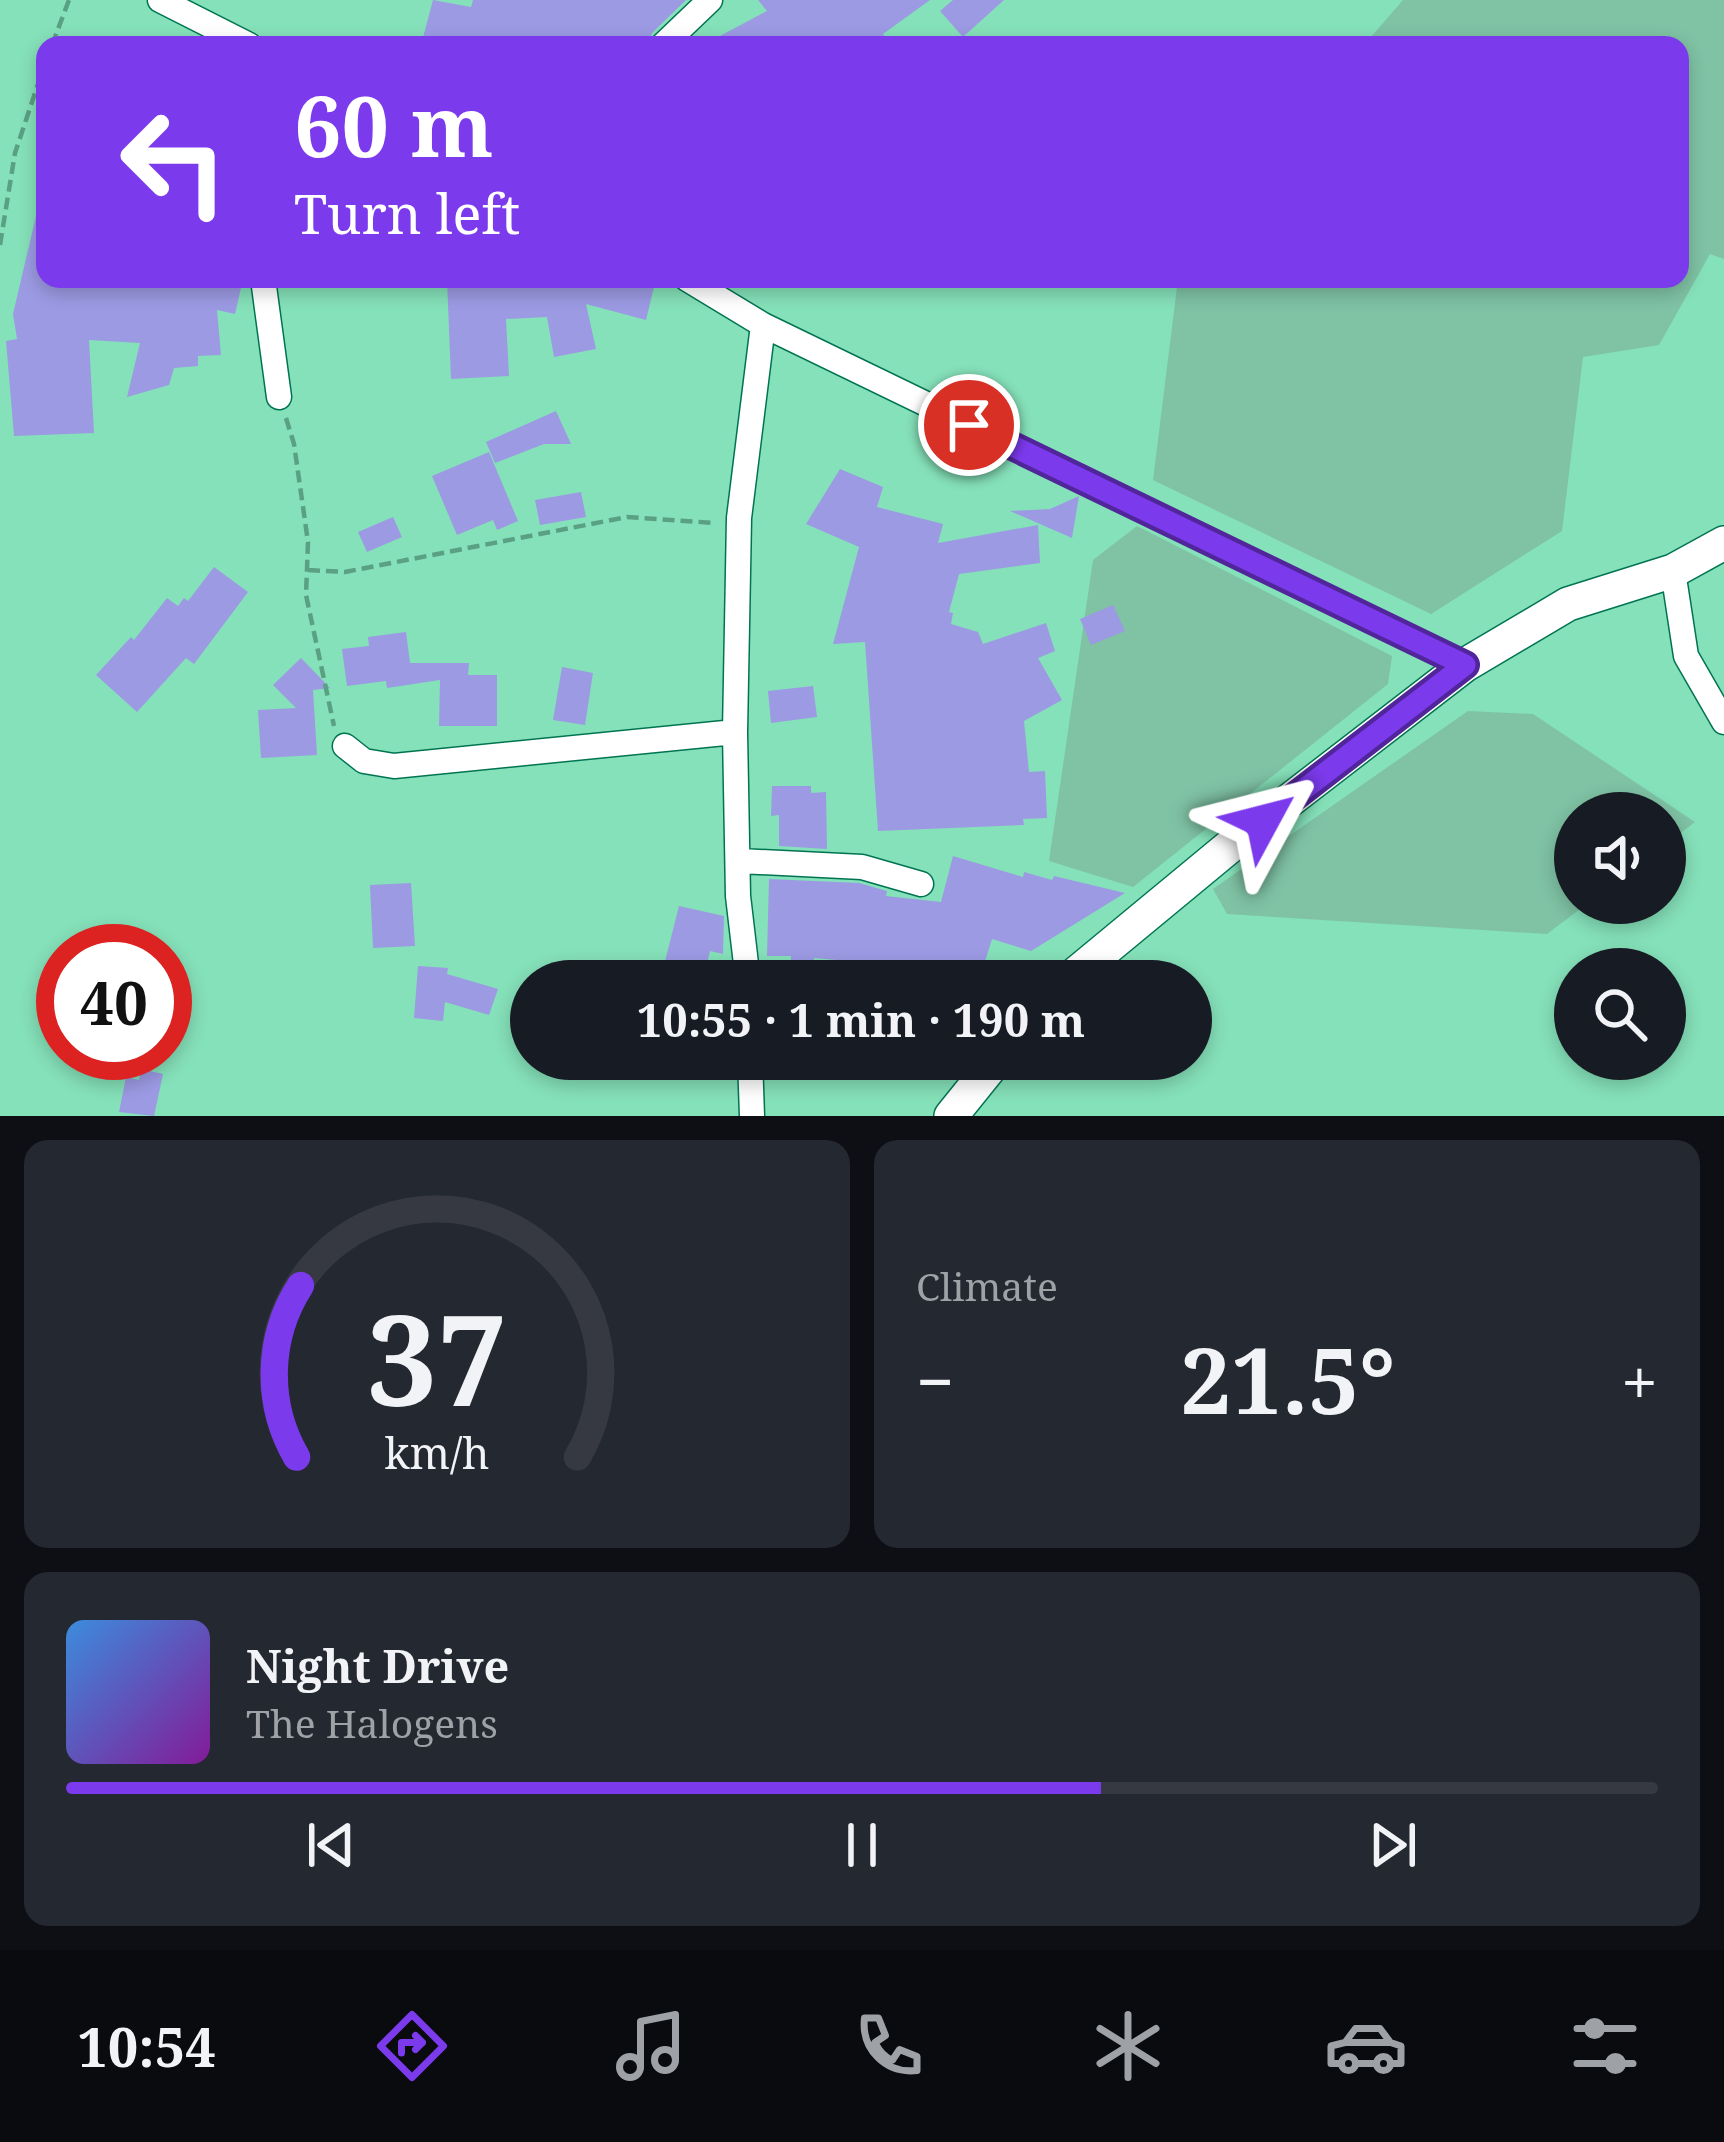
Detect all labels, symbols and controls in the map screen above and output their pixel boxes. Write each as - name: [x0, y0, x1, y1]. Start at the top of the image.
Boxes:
- text: 60 m: [294, 67, 494, 182]
- icon: left: [96, 84, 252, 240]
- text: Turn left: [294, 176, 520, 250]
- pin: [918, 374, 1020, 476]
- icon: arrive: [936, 392, 1002, 458]
- position arrow: [1200, 758, 1326, 884]
- map controls: [1554, 792, 1686, 1080]
- button: sound: [1554, 792, 1686, 924]
- speed limit sign: 40: [36, 924, 192, 1080]
- button: search: [1554, 948, 1686, 1080]
- text: 10:55 · 1 min · 190 m: [637, 989, 1085, 1050]
- text: Climate: [916, 1259, 1058, 1312]
- text: 37: [366, 1273, 508, 1443]
- text: 21.5°: [1180, 1318, 1395, 1440]
- text: −: [916, 1335, 954, 1425]
- text: +: [1621, 1335, 1658, 1425]
- text: km/h: [384, 1423, 490, 1482]
- text: Night Drive: [246, 1635, 509, 1696]
- text: The Halogens: [246, 1696, 498, 1749]
- icon: previous: [298, 1812, 364, 1878]
- icon: pause: [829, 1812, 895, 1878]
- icon: next: [1360, 1812, 1426, 1878]
- icon: directions: [370, 2004, 454, 2088]
- icon: music: [609, 2004, 693, 2088]
- icon: phone: [847, 2004, 931, 2088]
- icon: climate: [1086, 2004, 1170, 2088]
- icon: car: [1324, 2004, 1408, 2088]
- icon: filters: [1563, 2004, 1647, 2088]
- text: 10:54: [77, 2009, 216, 2083]

